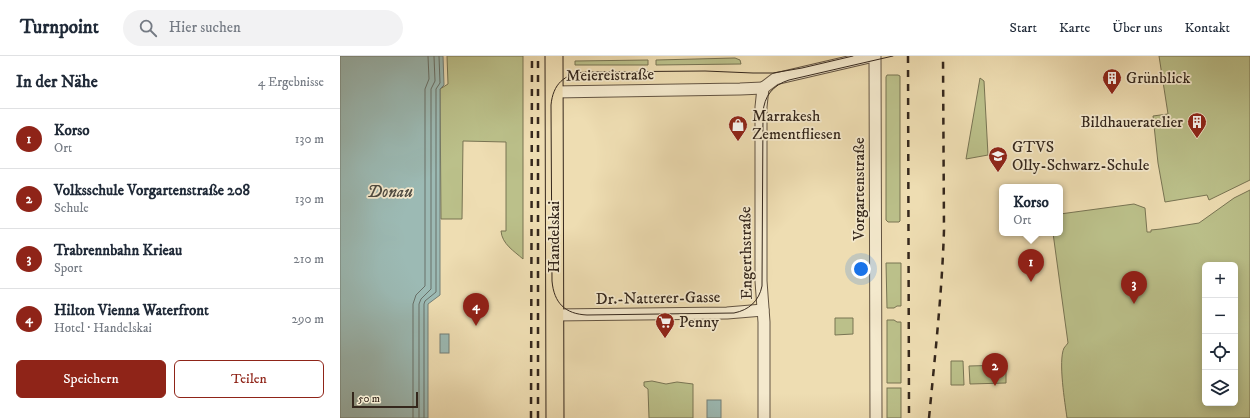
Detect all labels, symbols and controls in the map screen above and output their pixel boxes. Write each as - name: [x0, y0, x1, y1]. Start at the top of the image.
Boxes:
- search box: [123, 10, 403, 46]
- text: Turnpoint: [20, 16, 99, 39]
- icon: search: [137, 17, 159, 39]
- text: Hier suchen: [169, 18, 241, 37]
- text: Start: [1010, 19, 1037, 37]
- text: Karte: [1059, 19, 1090, 37]
- text: Über uns: [1112, 19, 1162, 37]
- text: Kontakt: [1184, 19, 1230, 37]
- street label: Meiereistraße: [566, 64, 655, 86]
- building icon: Grünblick: [1101, 67, 1123, 95]
- place label: Grünblick: [1126, 68, 1190, 88]
- text: In der Nähe: [16, 71, 98, 93]
- text: 4 Ergebnisse: [258, 74, 324, 90]
- place label: Marrakesh Zementfliesen: [752, 106, 842, 144]
- building icon: Bildhaueratelier: [1186, 111, 1208, 139]
- place label: Bildhaueratelier: [1080, 112, 1183, 132]
- shop icon: Marrakesh Zementfliesen: [727, 114, 749, 142]
- text: Korso: [54, 121, 90, 140]
- text: 1: [27, 131, 31, 147]
- text: 130 m: [295, 131, 324, 147]
- street label: Vorgartenstraße: [849, 137, 869, 242]
- place label: GTVS Olly-Schwarz-Schule: [1012, 137, 1150, 175]
- text: Ort: [54, 140, 72, 156]
- school or university icon: GTVS Olly-Schwarz-Schule: [987, 145, 1009, 173]
- text: Volksschule Vorgartenstraße 208: [54, 181, 250, 200]
- water label: Donau: [367, 181, 413, 203]
- popup: [999, 184, 1063, 236]
- text: 2: [26, 191, 32, 207]
- text: 130 m: [295, 191, 324, 207]
- text: Korso: [1013, 193, 1049, 212]
- text: Schule: [54, 200, 89, 216]
- street label: Handelskai: [544, 201, 564, 273]
- street label: Engerthstraße: [735, 206, 757, 300]
- text: Ort: [1013, 212, 1031, 228]
- text: Trabrennbahn Krieau: [54, 241, 182, 260]
- pin: 1: [1018, 249, 1044, 282]
- text: 3: [27, 251, 31, 267]
- text: 210 m: [293, 251, 324, 267]
- your location: [851, 259, 871, 279]
- text: Sport: [54, 260, 83, 276]
- map controls: [1202, 262, 1238, 406]
- button: +: [1202, 262, 1238, 298]
- pin: 3: [1121, 271, 1147, 304]
- street label: Dr.-Natterer-Gasse: [595, 287, 721, 309]
- pin: 4: [463, 293, 489, 326]
- button: −: [1202, 298, 1238, 334]
- text: Hilton Vienna Waterfront: [54, 301, 209, 320]
- text: 4: [25, 311, 33, 327]
- text: 290 m: [292, 311, 324, 327]
- supermarket icon: Penny: [654, 311, 676, 339]
- place label: Penny: [679, 312, 719, 332]
- text: Hotel · Handelskai: [54, 320, 152, 336]
- button: locate: [1202, 334, 1238, 370]
- pin: 2: [982, 353, 1008, 386]
- button: Speichern: [16, 360, 166, 398]
- button: Teilen: [174, 360, 324, 398]
- button: layers: [1202, 370, 1238, 406]
- scale bar: [352, 390, 418, 409]
- text: 50 m: [358, 392, 380, 406]

